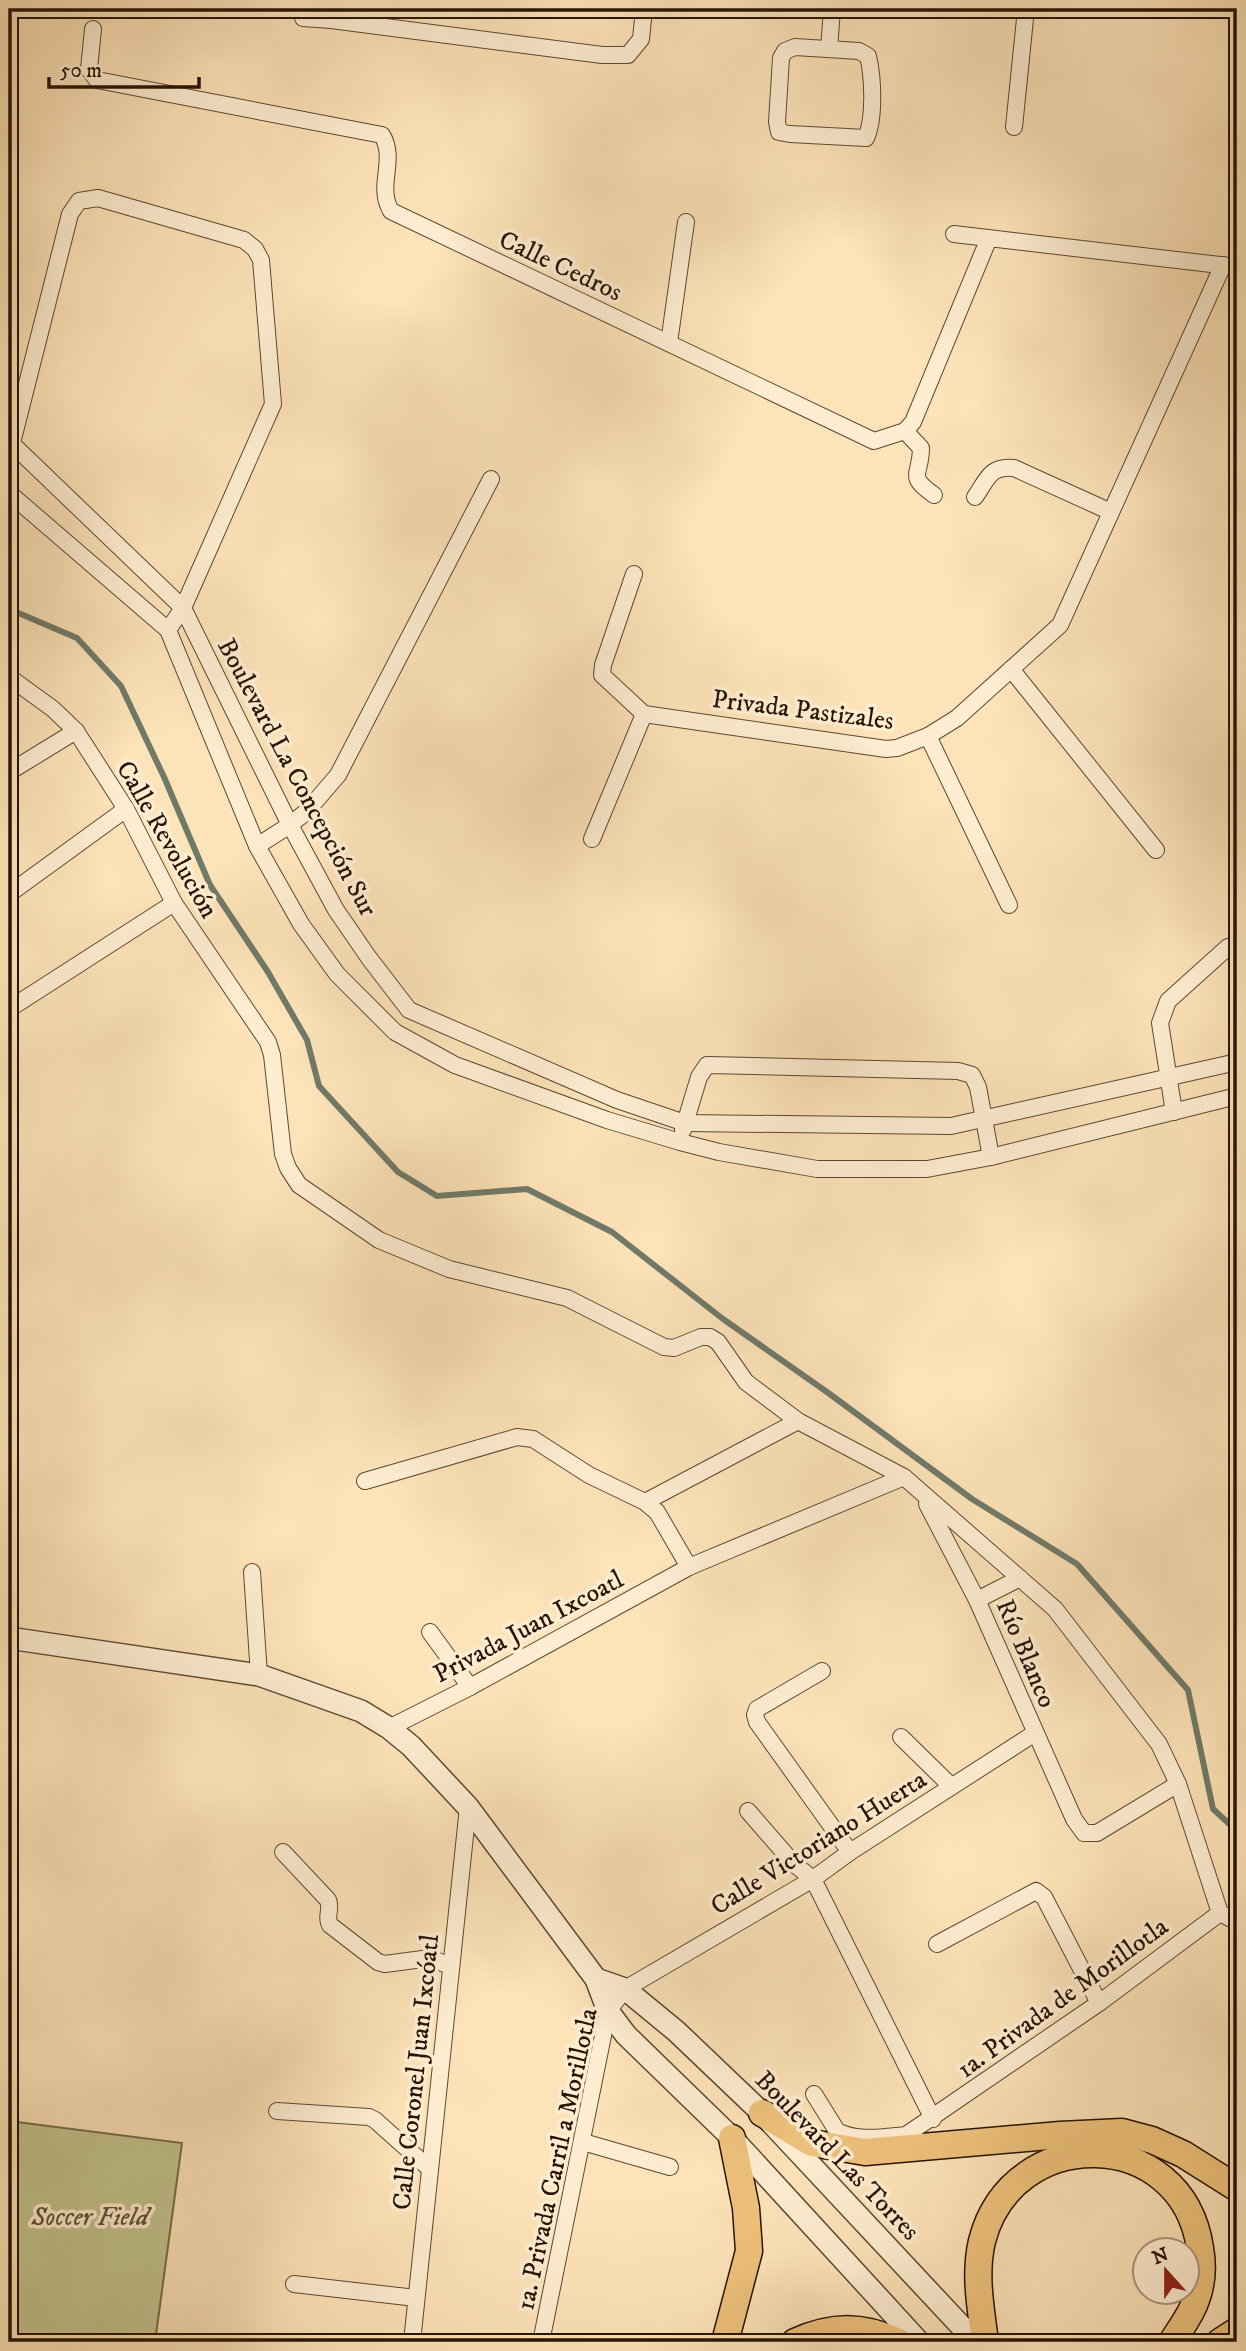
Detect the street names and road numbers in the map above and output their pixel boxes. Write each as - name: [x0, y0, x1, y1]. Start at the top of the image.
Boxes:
- street label: Calle Cedros: [493, 223, 627, 309]
- street label: Boulevard La Concepción Sur: [209, 633, 384, 923]
- street label: Privada Pastizales: [710, 683, 896, 738]
- street label: Calle Revolución: [108, 755, 225, 925]
- street label: Privada Juan Ixcoatl: [428, 1563, 630, 1691]
- street label: Río Blanco: [988, 1594, 1063, 1713]
- street label: Calle Victoriano Huerta: [705, 1764, 933, 1923]
- street label: 1a. Privada de Morillotla: [951, 1911, 1175, 2086]
- street label: Calle Coronel Juan Ixcóatl: [386, 1933, 447, 2212]
- street label: 1a. Privada Carril a Morillotla: [509, 2005, 606, 2313]
- street label: Boulevard Las Torres: [748, 2064, 926, 2248]

